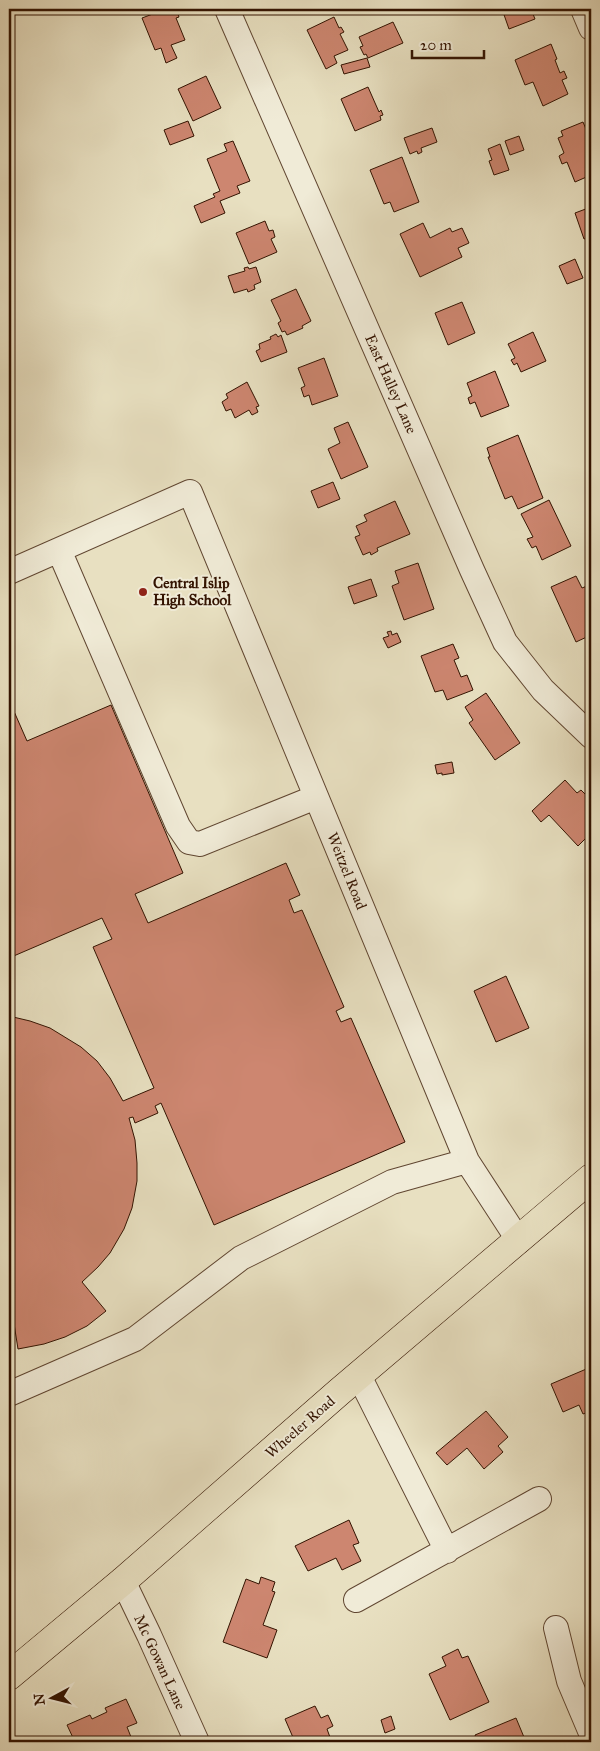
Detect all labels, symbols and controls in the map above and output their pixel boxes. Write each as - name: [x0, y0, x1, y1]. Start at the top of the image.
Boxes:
- scale bar: [412, 28, 485, 60]
- text: 20 m: [420, 36, 452, 54]
- street label: East Halley Lane: [361, 332, 421, 436]
- place label: Central Islip High School: [153, 574, 232, 610]
- marker: Central Islip High School: [137, 586, 149, 598]
- street label: Weitzel Road: [323, 830, 371, 913]
- street label: Wheeler Road: [262, 1392, 339, 1462]
- street label: Mc Gowan Lane: [130, 1612, 190, 1712]
- north arrow: [28, 1674, 78, 1724]
- text: N: [30, 1692, 49, 1706]

